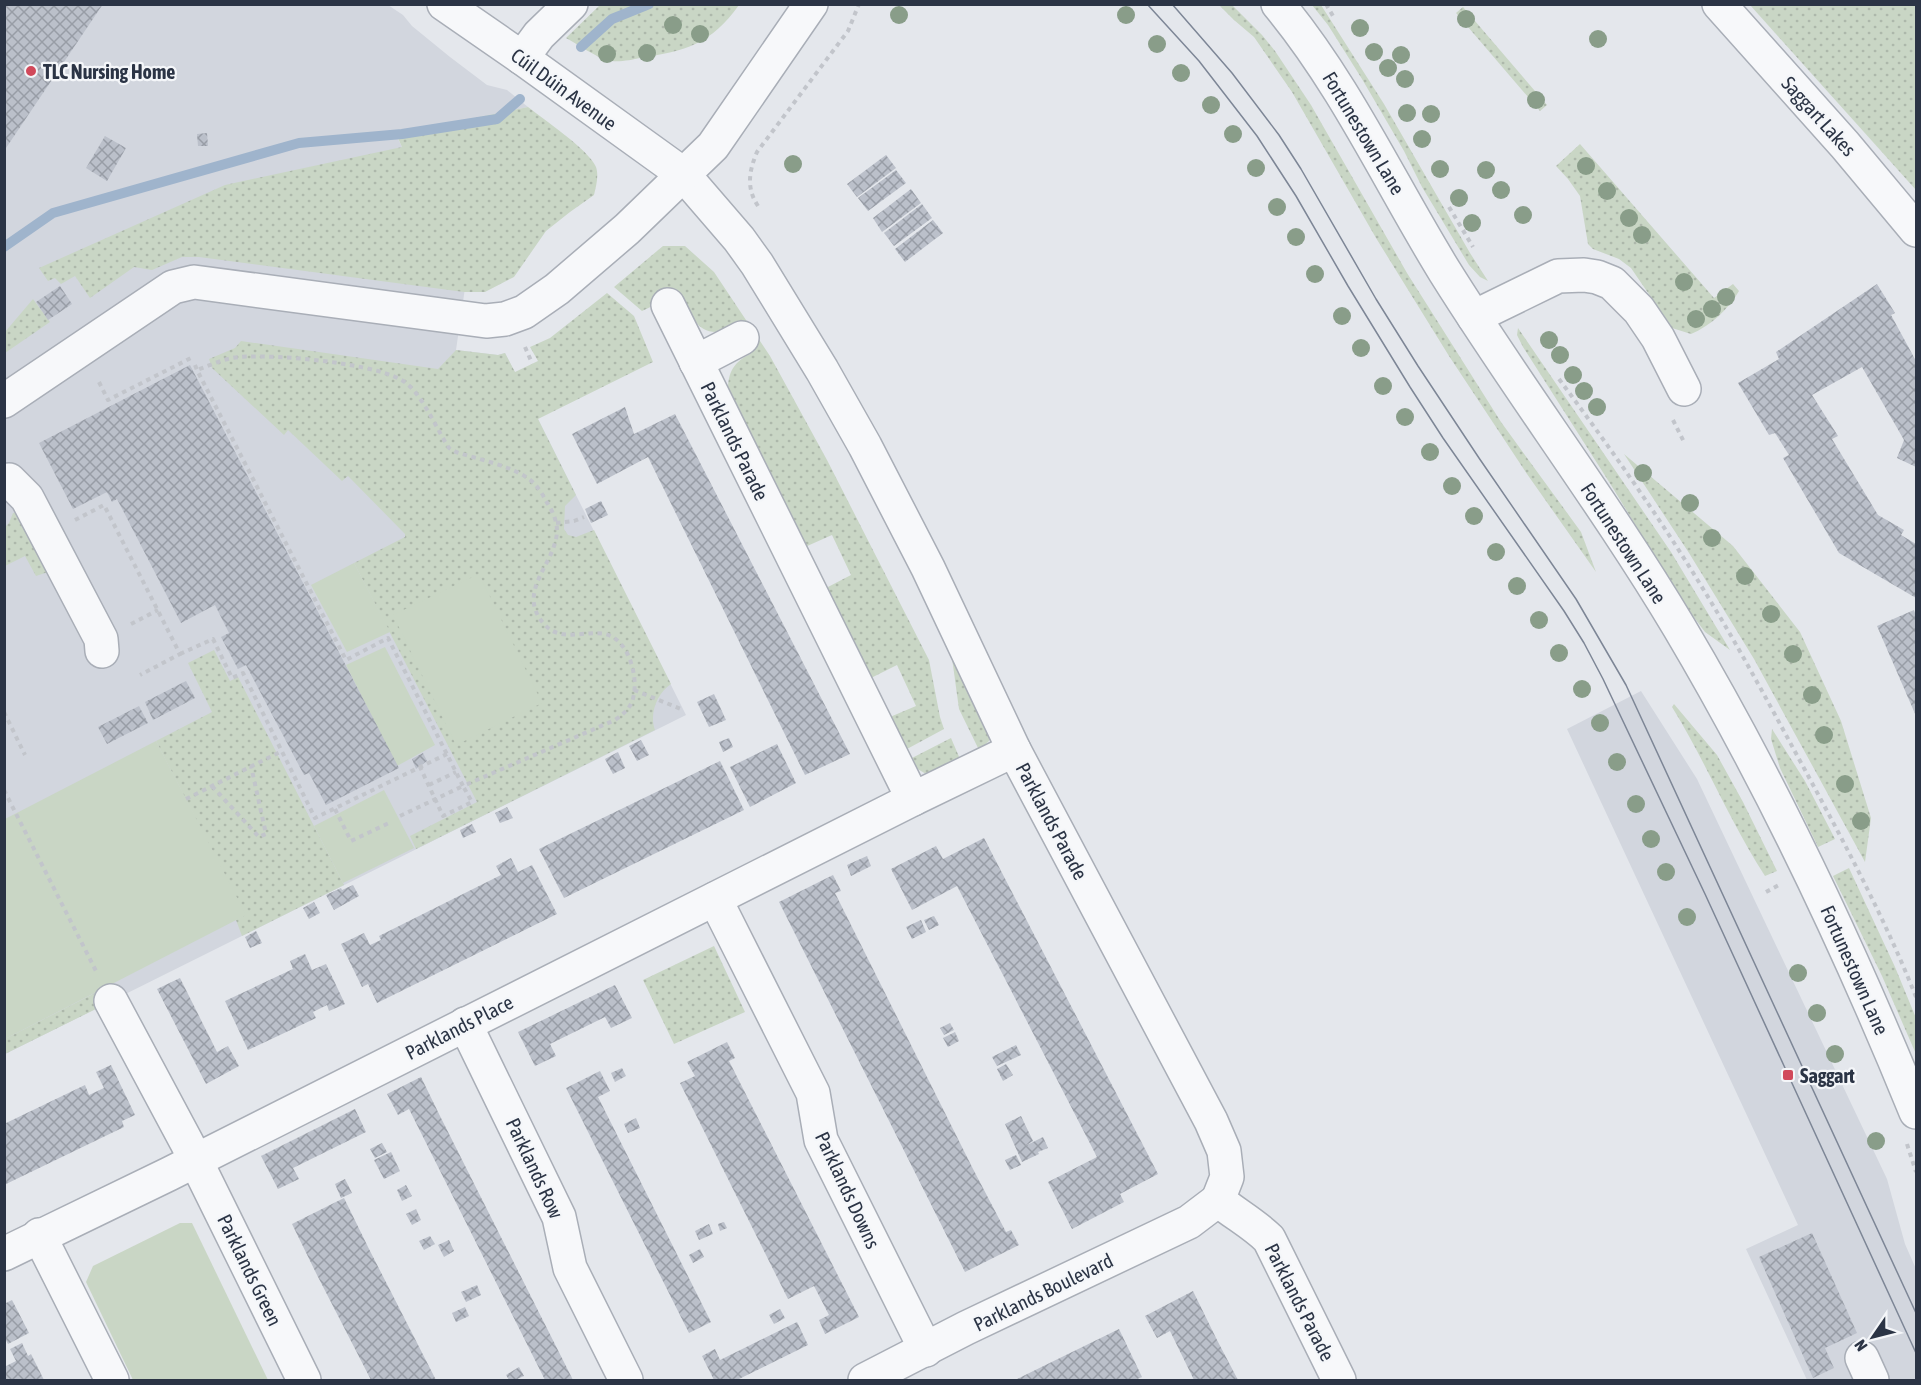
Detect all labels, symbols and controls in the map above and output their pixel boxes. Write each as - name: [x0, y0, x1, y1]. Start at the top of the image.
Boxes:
- street label: Cúil Dúin Avenue: [507, 43, 621, 135]
- place label: TLC Nursing Home: [43, 60, 175, 83]
- marker: TLC Nursing Home: [24, 64, 38, 78]
- street label: Fortunestown Lane: [1318, 68, 1410, 198]
- street label: Saggart Lakes: [1777, 71, 1861, 161]
- street label: Parklands Parade: [696, 378, 774, 504]
- street label: Fortunestown Lane: [1577, 478, 1671, 608]
- street label: Parklands Parade: [1012, 759, 1092, 883]
- street label: Fortunestown Lane: [1816, 902, 1894, 1038]
- street label: Parklands Place: [401, 990, 517, 1064]
- place label: Saggart: [1800, 1064, 1855, 1087]
- marker: Saggart: [1781, 1068, 1795, 1082]
- street label: Parklands Row: [502, 1114, 568, 1222]
- street label: Parklands Downs: [811, 1128, 885, 1252]
- street label: Parklands Green: [213, 1210, 287, 1330]
- street label: Parklands Parade: [1260, 1239, 1340, 1365]
- street label: Parklands Boulevard: [970, 1248, 1116, 1336]
- north arrow: [1843, 1307, 1903, 1367]
- text: N: [1851, 1337, 1871, 1355]

